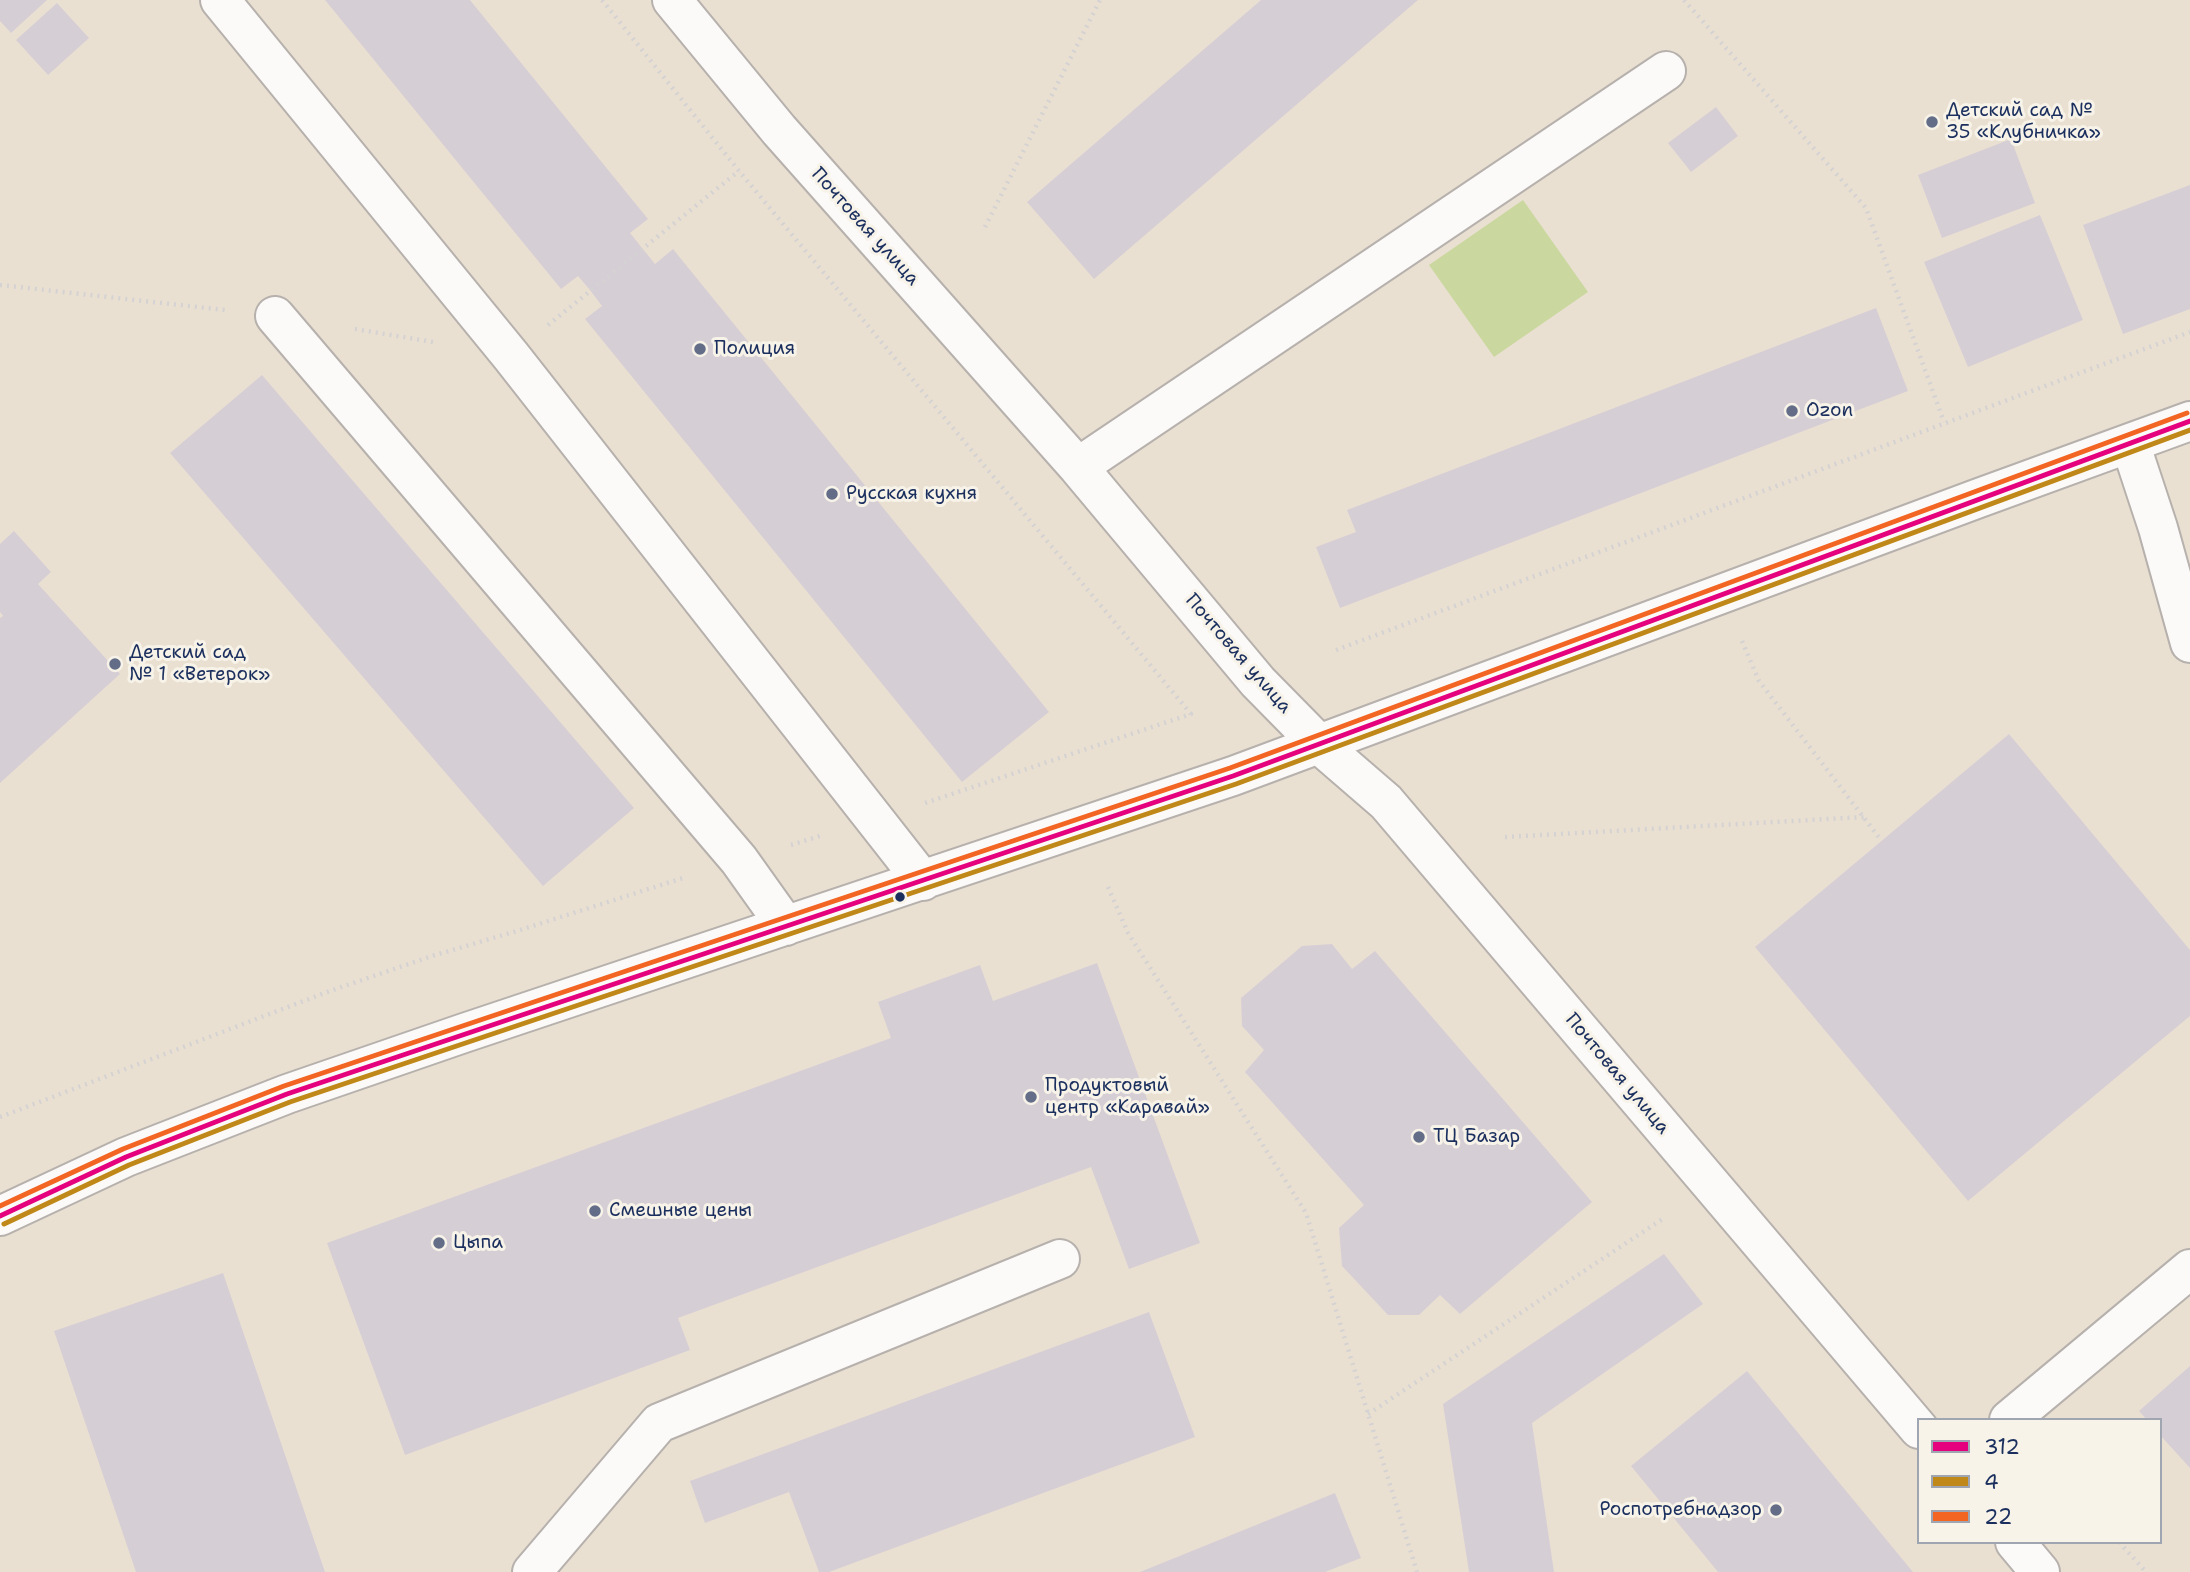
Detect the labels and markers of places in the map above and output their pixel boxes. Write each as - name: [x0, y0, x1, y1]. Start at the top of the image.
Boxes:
- place label: Детский сад № 35 «Клубничка»: [1946, 100, 2101, 144]
- marker: Детский сад № 35 «Клубничка»: [1924, 114, 1940, 130]
- place label: Полиция: [714, 338, 795, 360]
- marker: Полиция: [692, 341, 708, 357]
- place label: Ozon: [1806, 400, 1853, 422]
- marker: Ozon: [1784, 403, 1800, 419]
- place label: Русская кухня: [846, 483, 977, 505]
- marker: Русская кухня: [824, 486, 840, 502]
- place label: Детский сад № 1 «Ветерок»: [129, 642, 270, 686]
- marker: Детский сад № 1 «Ветерок»: [107, 656, 123, 672]
- unlabelled marker: [893, 890, 907, 904]
- place label: Продуктовый центр «Каравай»: [1045, 1075, 1210, 1119]
- marker: Продуктовый центр «Каравай»: [1023, 1089, 1039, 1105]
- place label: ТЦ Базар: [1433, 1126, 1520, 1148]
- marker: ТЦ Базар: [1411, 1129, 1427, 1145]
- place label: Смешные цены: [609, 1200, 752, 1222]
- marker: Смешные цены: [587, 1203, 603, 1219]
- place label: Цыпа: [453, 1232, 503, 1254]
- marker: Цыпа: [431, 1235, 447, 1251]
- place label: Роспотребнадзор: [1599, 1499, 1762, 1521]
- marker: Роспотребнадзор: [1768, 1502, 1784, 1518]

